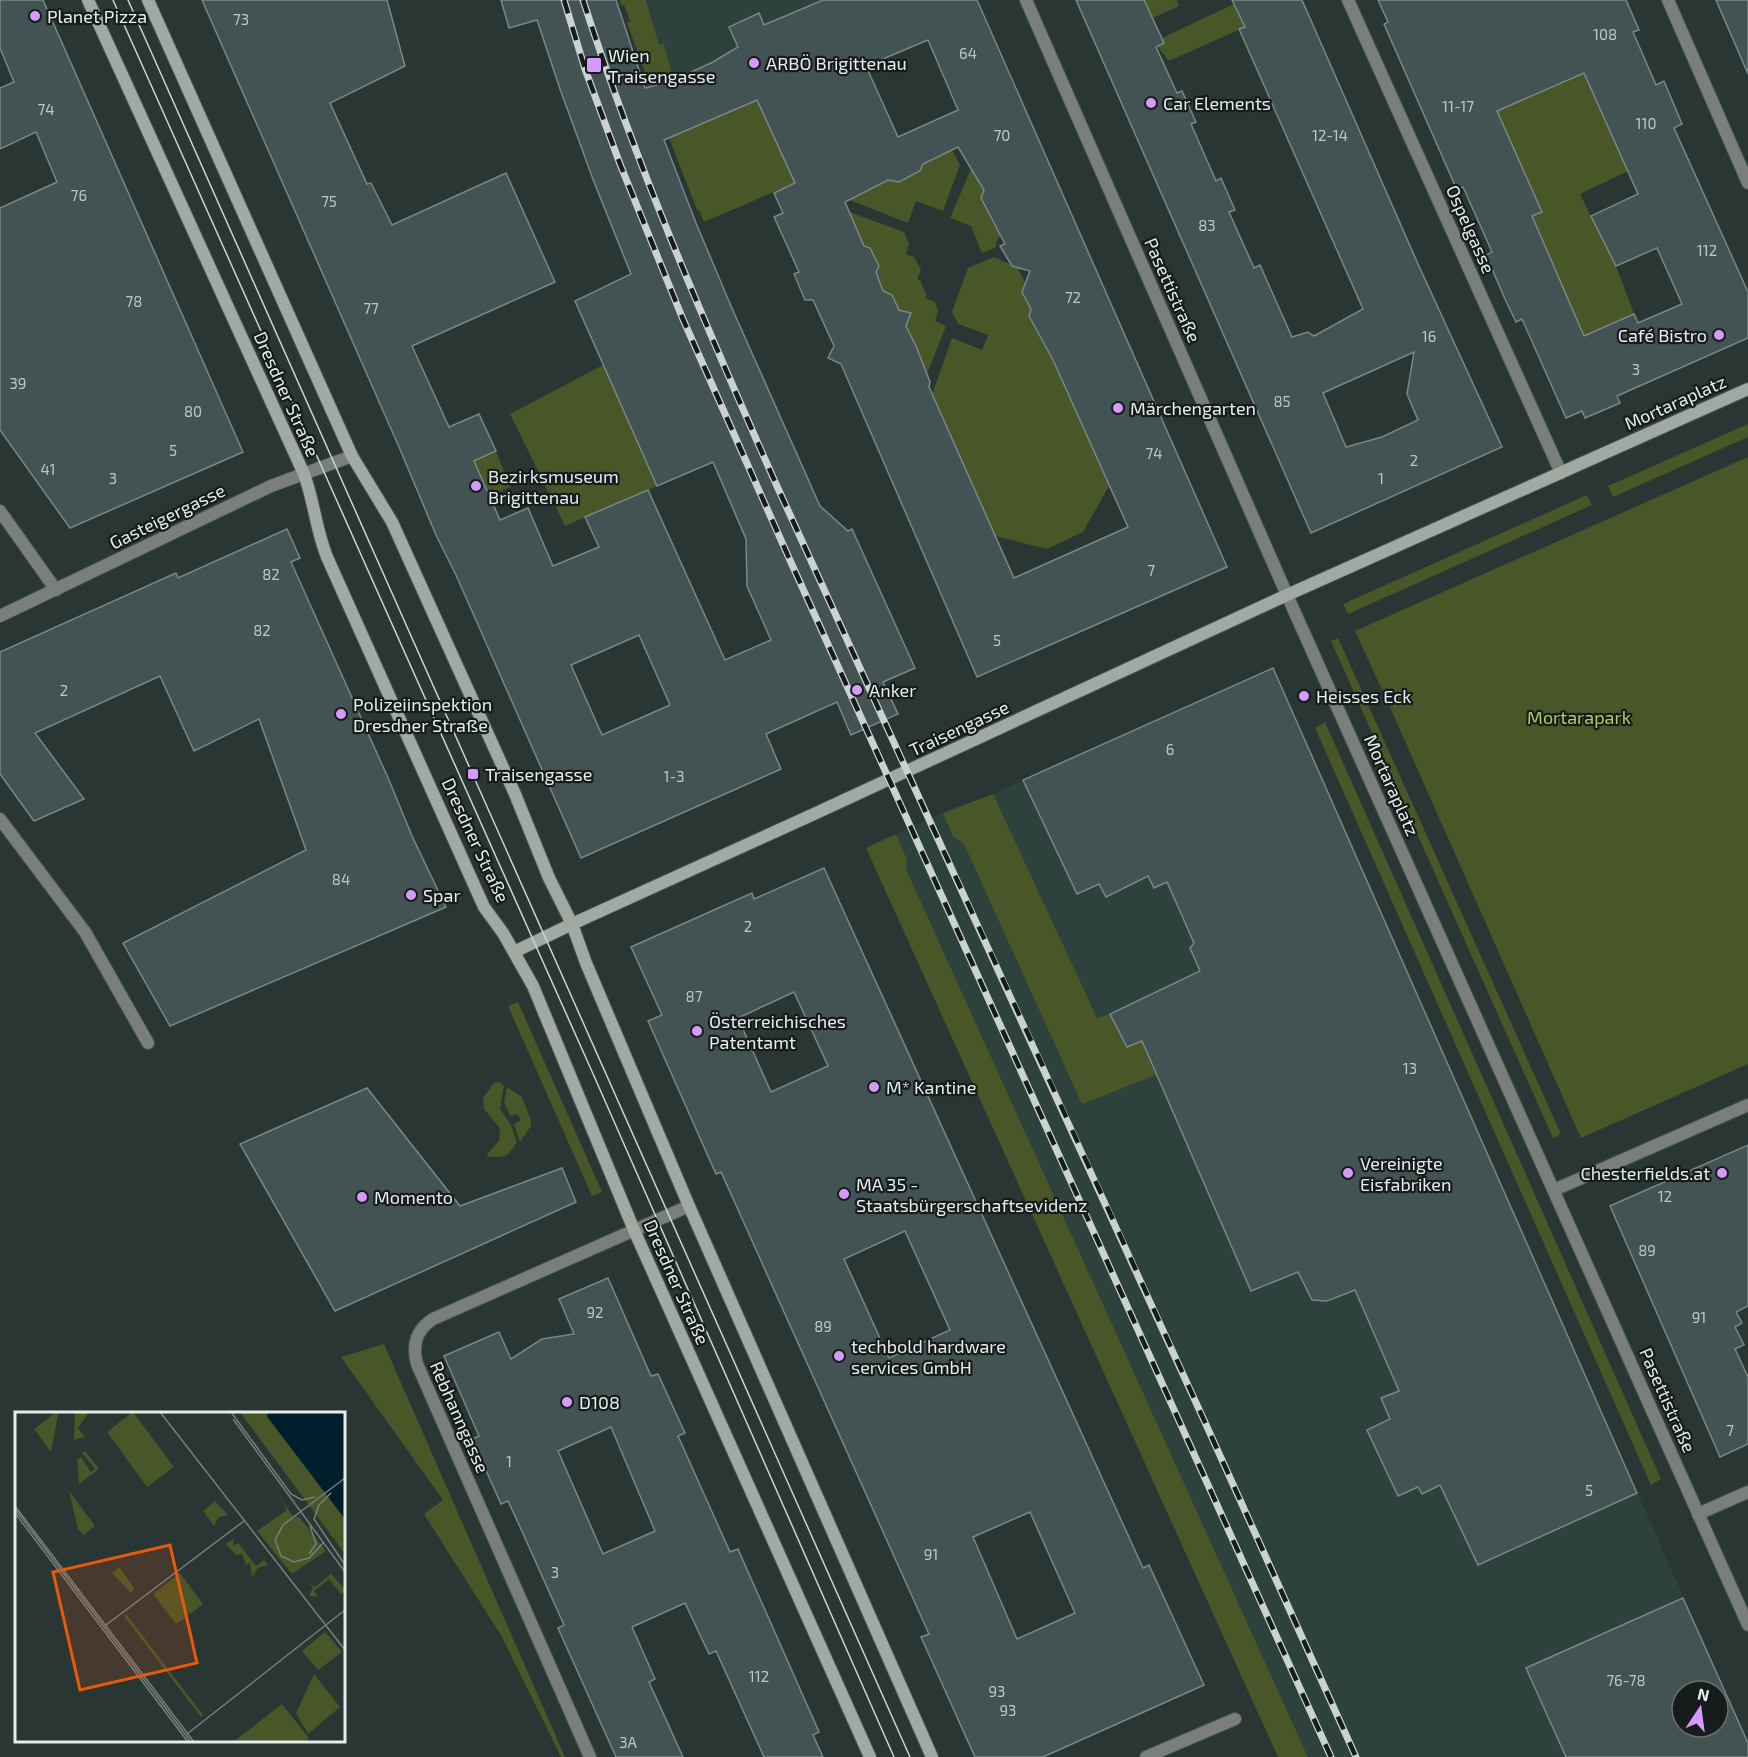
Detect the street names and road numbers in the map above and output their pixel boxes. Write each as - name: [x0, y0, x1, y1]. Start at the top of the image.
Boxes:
- street label: Ospelgasse: [1442, 181, 1500, 277]
- street label: Pasettistraße: [1140, 234, 1206, 346]
- street label: Dresdner Straße: [250, 328, 324, 460]
- street label: Mortaraplatz: [1621, 370, 1729, 434]
- street label: Gasteigergasse: [106, 479, 228, 553]
- street label: Traisengasse: [906, 695, 1012, 761]
- street label: Mortaraplatz: [1360, 731, 1424, 839]
- street label: Dresdner Straße: [438, 774, 514, 906]
- street label: Dresdner Straße: [640, 1216, 714, 1348]
- street label: Pasettistraße: [1635, 1344, 1701, 1456]
- street label: Rebhanngasse: [426, 1358, 494, 1476]

